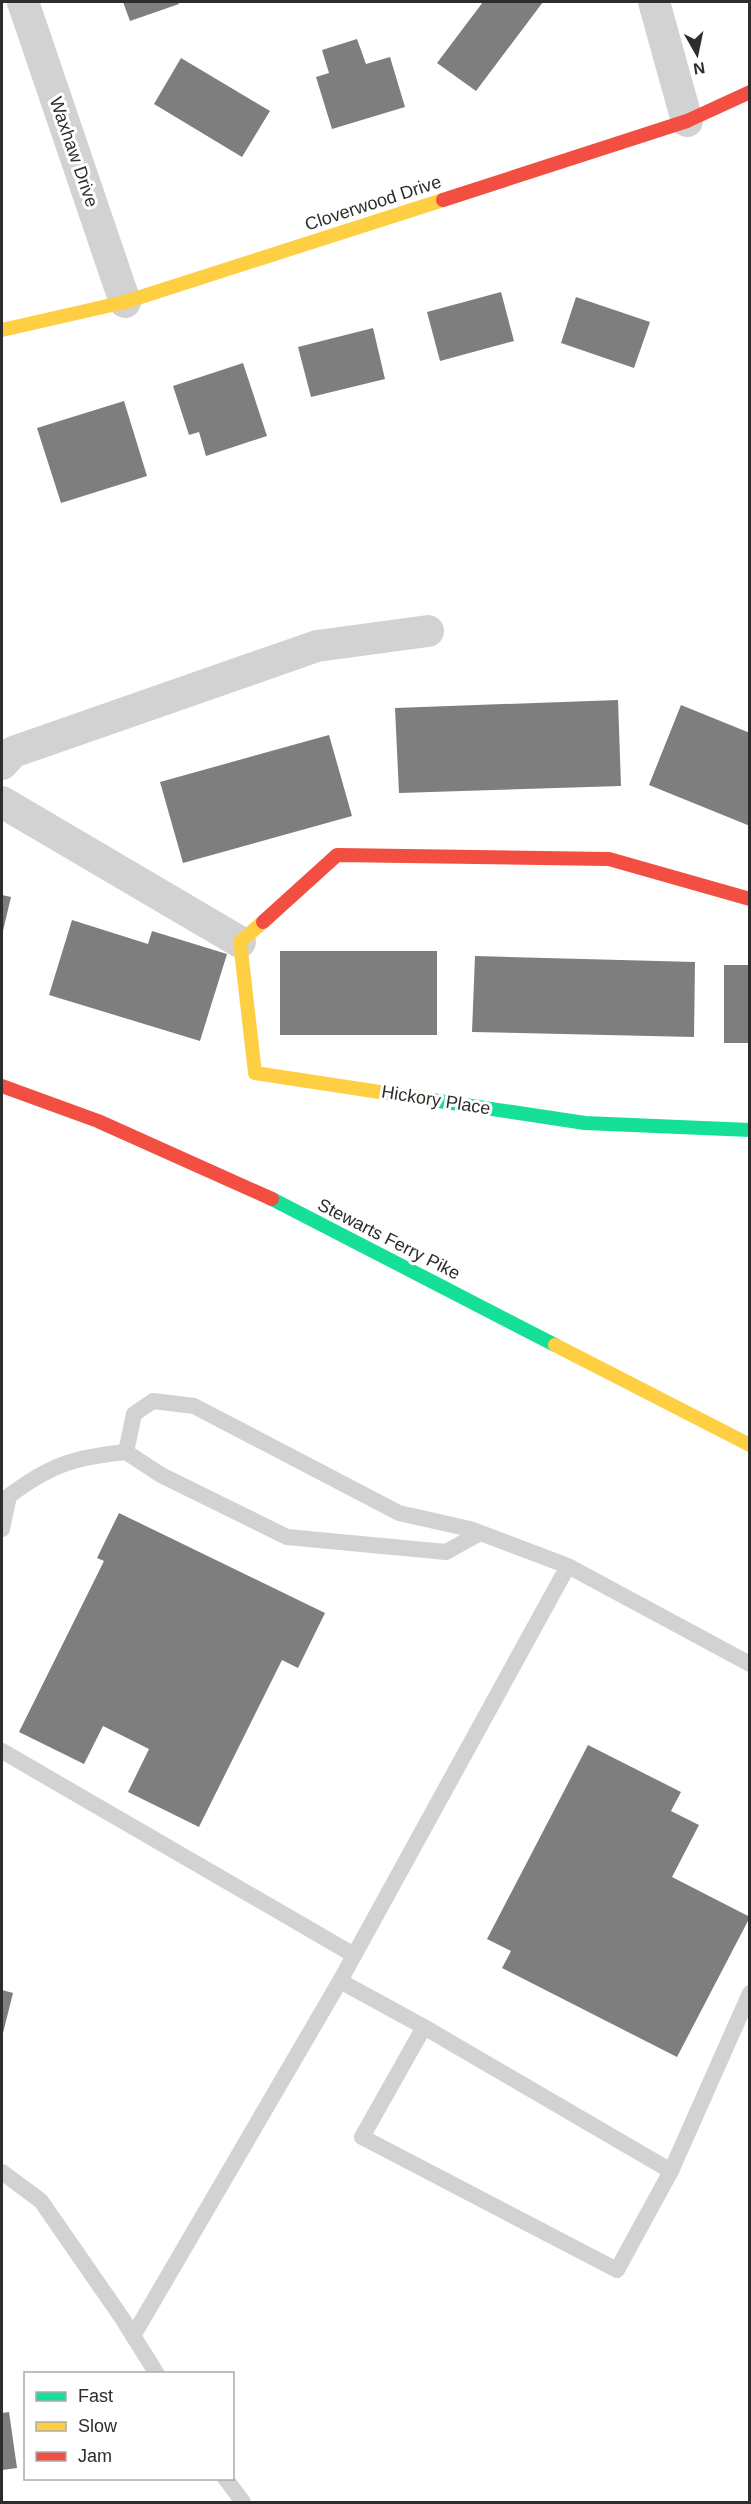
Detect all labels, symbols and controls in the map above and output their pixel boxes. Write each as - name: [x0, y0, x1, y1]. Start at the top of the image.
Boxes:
- north arrow: [667, 24, 727, 84]
- text: N: [692, 59, 706, 78]
- street label: Waxhaw Drive: [46, 94, 102, 210]
- street label: Cloverwood Drive: [302, 172, 444, 234]
- street label: Hickory Place: [380, 1082, 492, 1118]
- street label: Stewarts Ferry Pike: [314, 1194, 464, 1284]
- legend: [24, 2372, 234, 2480]
- text: Fast: [78, 2386, 113, 2406]
- text: Slow: [78, 2416, 118, 2436]
- text: Jam: [78, 2446, 112, 2466]

